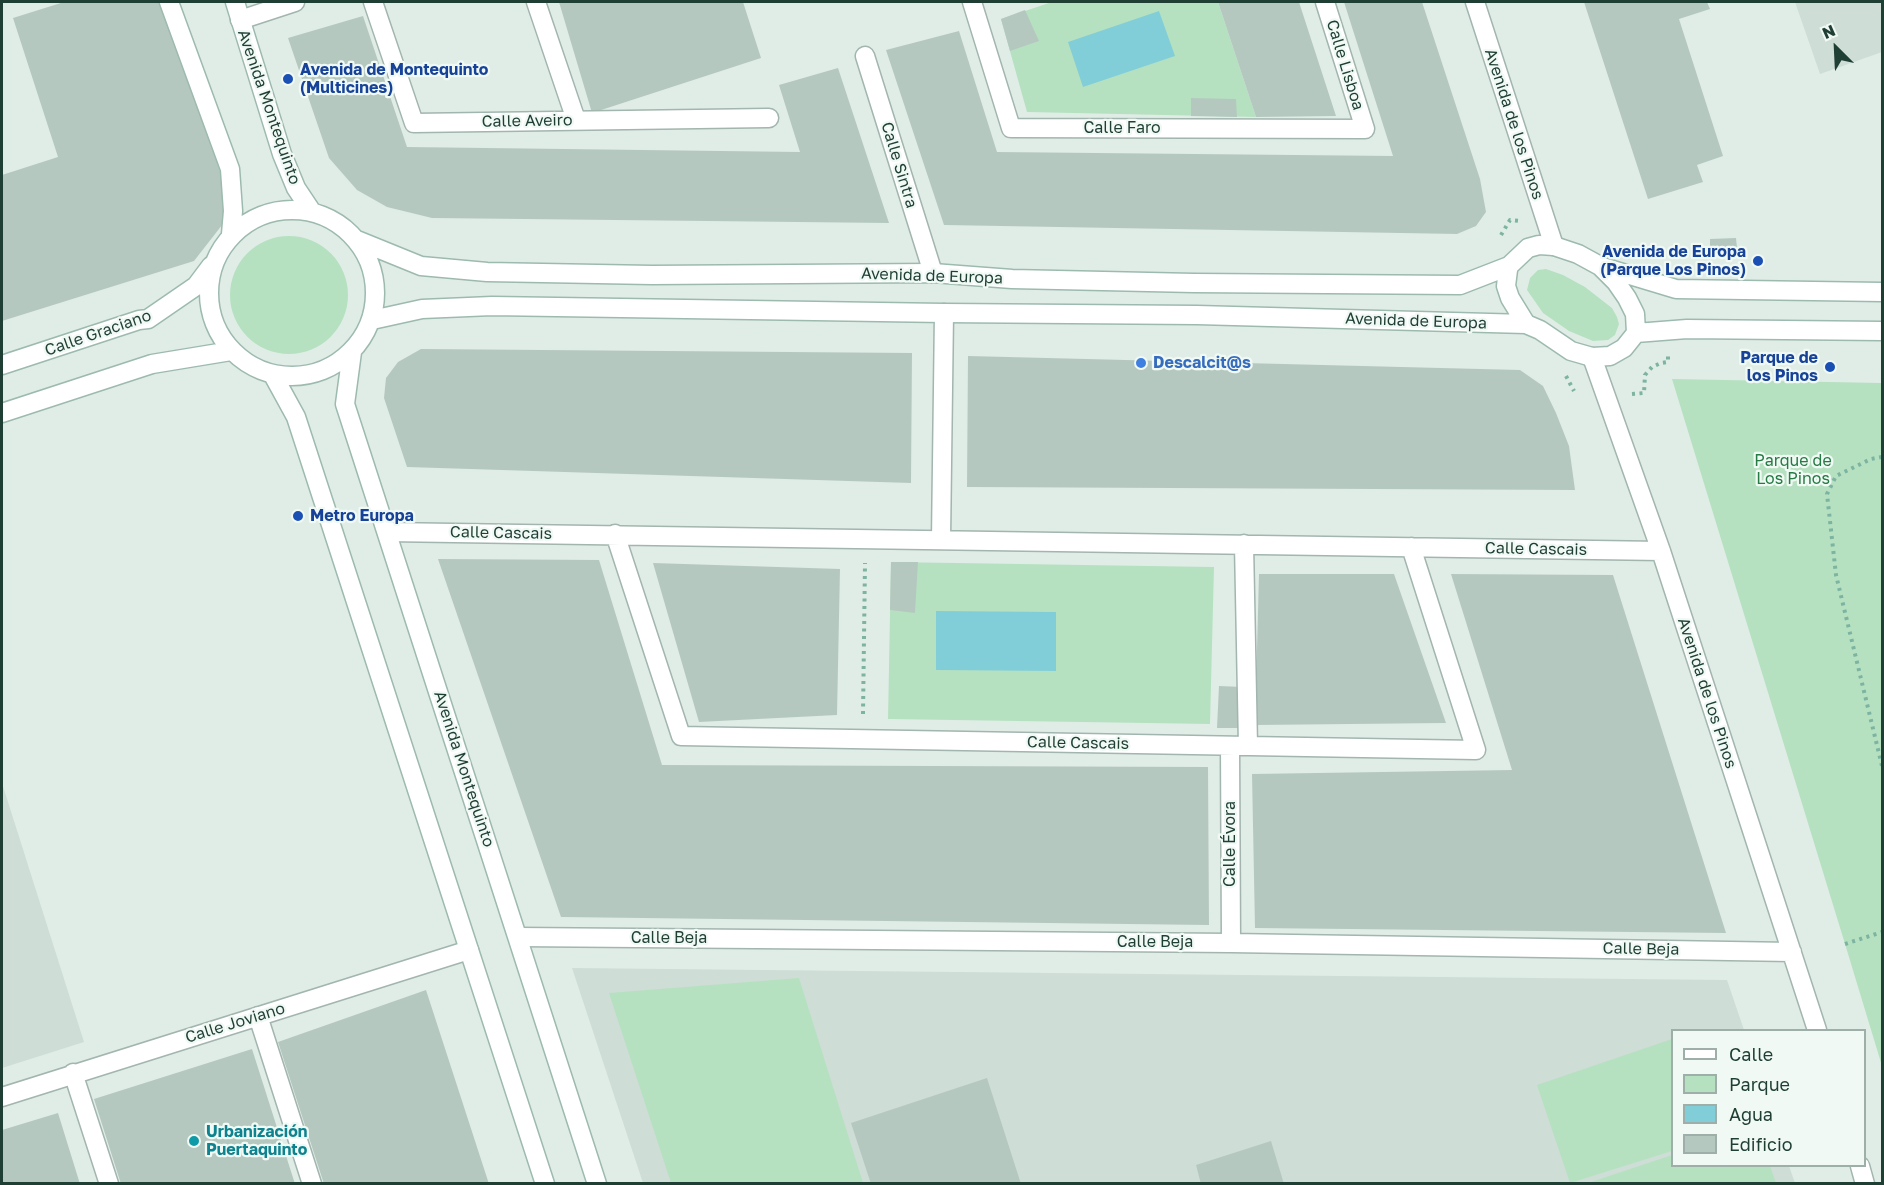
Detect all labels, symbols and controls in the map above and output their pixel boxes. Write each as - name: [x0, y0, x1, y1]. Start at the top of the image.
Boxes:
- street label: Calle Lisboa: [1322, 17, 1368, 113]
- north arrow: [1806, 18, 1866, 78]
- text: N: [1819, 20, 1838, 43]
- street label: Avenida Montequinto: [233, 27, 305, 187]
- street label: Avenida de los Pinos: [1481, 46, 1547, 202]
- place label: Avenida de Montequinto (Multicines): [300, 60, 488, 98]
- marker: Avenida de Montequinto (Multicines): [281, 72, 295, 86]
- street label: Calle Aveiro: [481, 111, 573, 131]
- street label: Calle Faro: [1083, 118, 1161, 138]
- street label: Calle Sintra: [877, 120, 921, 210]
- place label: Avenida de Europa (Parque Los Pinos): [1600, 242, 1746, 280]
- marker: Avenida de Europa (Parque Los Pinos): [1751, 254, 1765, 268]
- street label: Avenida de Europa: [861, 264, 1003, 288]
- street label: Calle Graciano: [42, 306, 154, 360]
- street label: Avenida de Europa: [1345, 309, 1487, 333]
- place label: Parque de los Pinos: [1740, 348, 1818, 386]
- place label: Descalcit@s: [1153, 353, 1251, 373]
- marker: Descalcit@s: [1134, 356, 1148, 370]
- marker: Parque de los Pinos: [1823, 360, 1837, 374]
- park label: Parque de Los Pinos: [1754, 451, 1832, 489]
- place label: Metro Europa: [310, 506, 414, 526]
- marker: Metro Europa: [291, 509, 305, 523]
- street label: Calle Cascais: [450, 523, 552, 543]
- street label: Calle Cascais: [1485, 539, 1587, 559]
- street label: Avenida de los Pinos: [1674, 615, 1740, 771]
- street label: Avenida Montequinto: [430, 689, 498, 849]
- street label: Calle Cascais: [1027, 733, 1129, 753]
- street label: Calle Évora: [1220, 801, 1240, 887]
- street label: Calle Beja: [631, 928, 707, 948]
- street label: Calle Beja: [1117, 932, 1193, 952]
- street label: Calle Beja: [1603, 939, 1679, 959]
- street label: Calle Joviano: [183, 999, 287, 1047]
- legend: [1671, 1029, 1866, 1167]
- text: Calle: [1729, 1043, 1773, 1065]
- text: Parque: [1729, 1073, 1790, 1095]
- text: Agua: [1729, 1103, 1773, 1125]
- place label: Urbanización Puertaquinto: [206, 1122, 307, 1160]
- text: Edificio: [1729, 1133, 1793, 1155]
- marker: Urbanización Puertaquinto: [187, 1134, 201, 1148]

